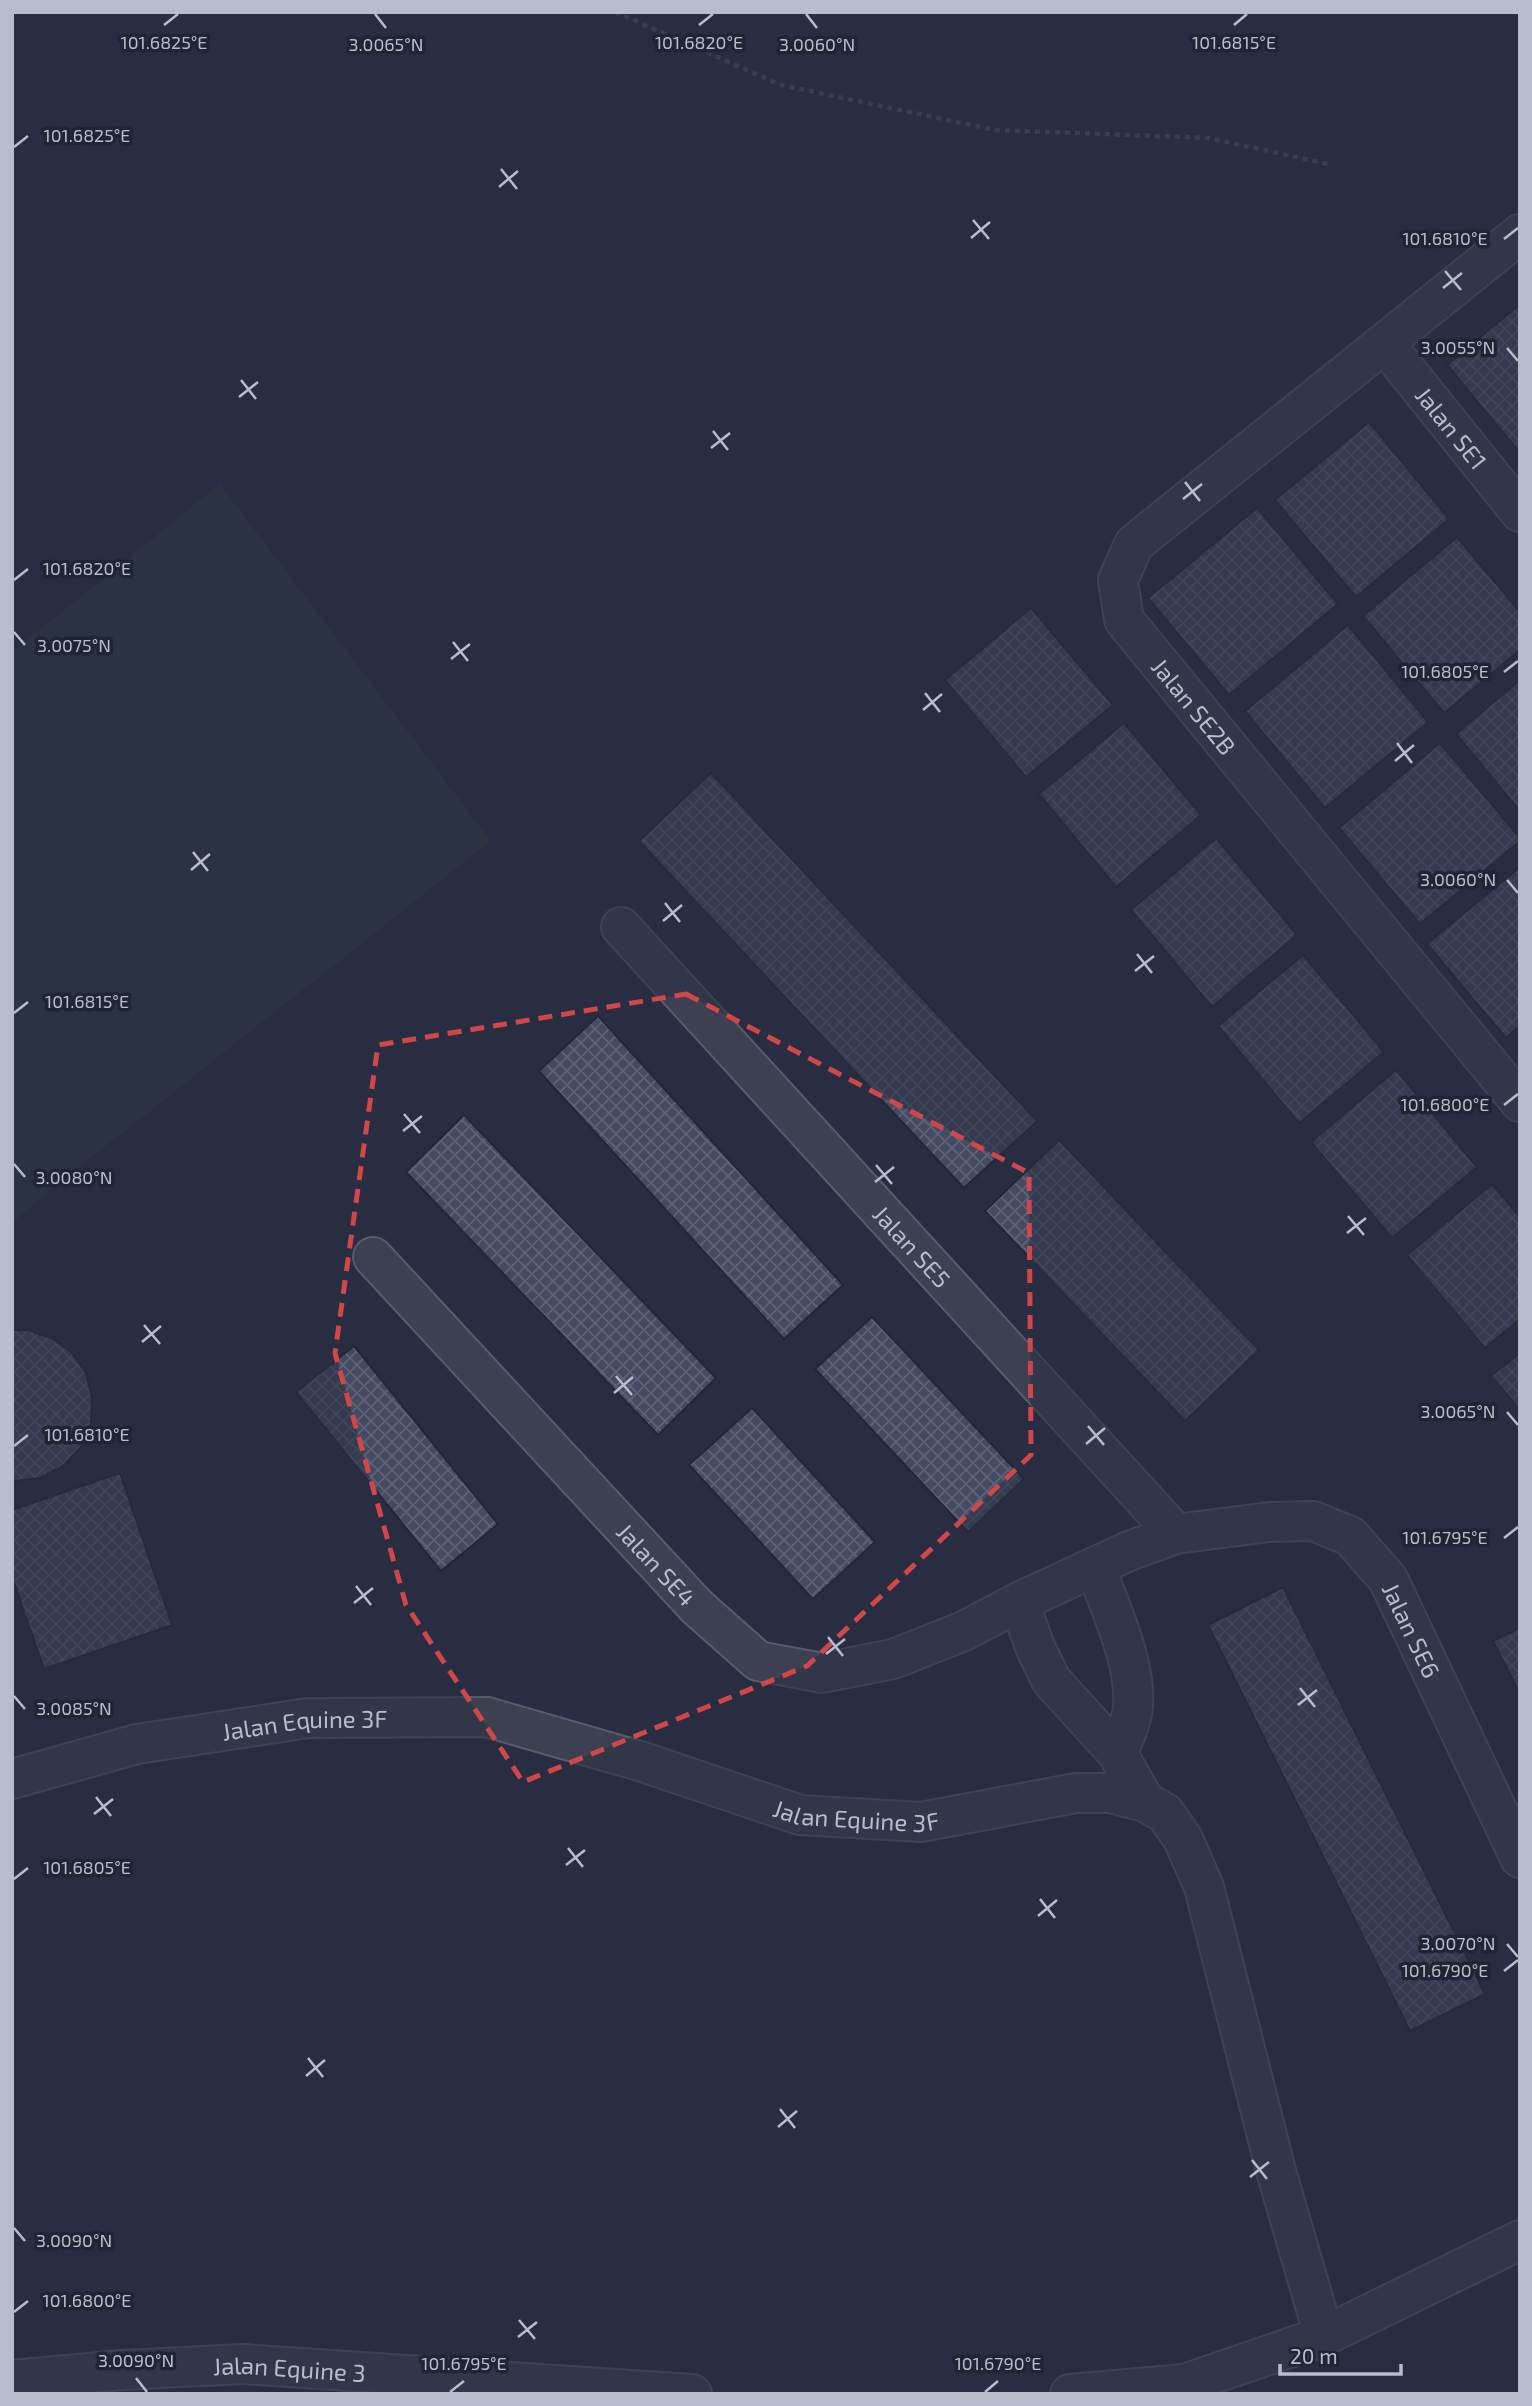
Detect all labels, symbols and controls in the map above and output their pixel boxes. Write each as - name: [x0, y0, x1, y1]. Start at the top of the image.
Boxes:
- text: 101.6825°E: [121, 31, 207, 53]
- text: 101.6820°E: [655, 31, 743, 53]
- text: 101.6815°E: [1192, 31, 1276, 53]
- text: 3.0065°N: [348, 33, 424, 55]
- text: 3.0060°N: [779, 33, 855, 55]
- text: 101.6825°E: [44, 124, 130, 146]
- text: 101.6810°E: [1402, 227, 1488, 249]
- text: 3.0055°N: [1421, 336, 1495, 358]
- street label: Jalan SE1: [1410, 380, 1494, 474]
- text: 101.6820°E: [43, 557, 131, 579]
- text: 3.0075°N: [37, 634, 111, 656]
- street label: Jalan SE2B: [1146, 652, 1243, 760]
- text: 101.6805°E: [1401, 660, 1489, 682]
- text: 3.0060°N: [1420, 868, 1496, 890]
- text: 101.6815°E: [45, 990, 129, 1012]
- text: 101.6800°E: [1401, 1093, 1489, 1115]
- text: 3.0080°N: [36, 1166, 112, 1188]
- street label: Jalan SE5: [868, 1199, 957, 1293]
- text: 3.0065°N: [1420, 1400, 1496, 1422]
- text: 101.6810°E: [44, 1423, 130, 1445]
- street label: Jalan SE4: [611, 1516, 702, 1611]
- text: 101.6795°E: [1402, 1526, 1488, 1548]
- street label: Jalan SE6: [1377, 1578, 1447, 1682]
- text: 3.0085°N: [36, 1697, 112, 1719]
- street label: Jalan Equine 3F: [220, 1703, 388, 1745]
- street label: Jalan Equine 3F: [770, 1793, 942, 1837]
- text: 101.6805°E: [43, 1856, 131, 1878]
- text: 3.0070°N: [1420, 1932, 1496, 1954]
- text: 101.6790°E: [1402, 1959, 1488, 1981]
- text: 3.0090°N: [36, 2229, 112, 2251]
- text: 101.6800°E: [43, 2289, 131, 2311]
- scale bar: [1280, 2332, 1401, 2376]
- text: 20 m: [1290, 2343, 1338, 2368]
- text: 3.0090°N: [98, 2349, 174, 2371]
- street label: Jalan Equine 3: [212, 2349, 367, 2387]
- text: 101.6795°E: [421, 2352, 507, 2374]
- text: 101.6790°E: [955, 2352, 1041, 2374]

